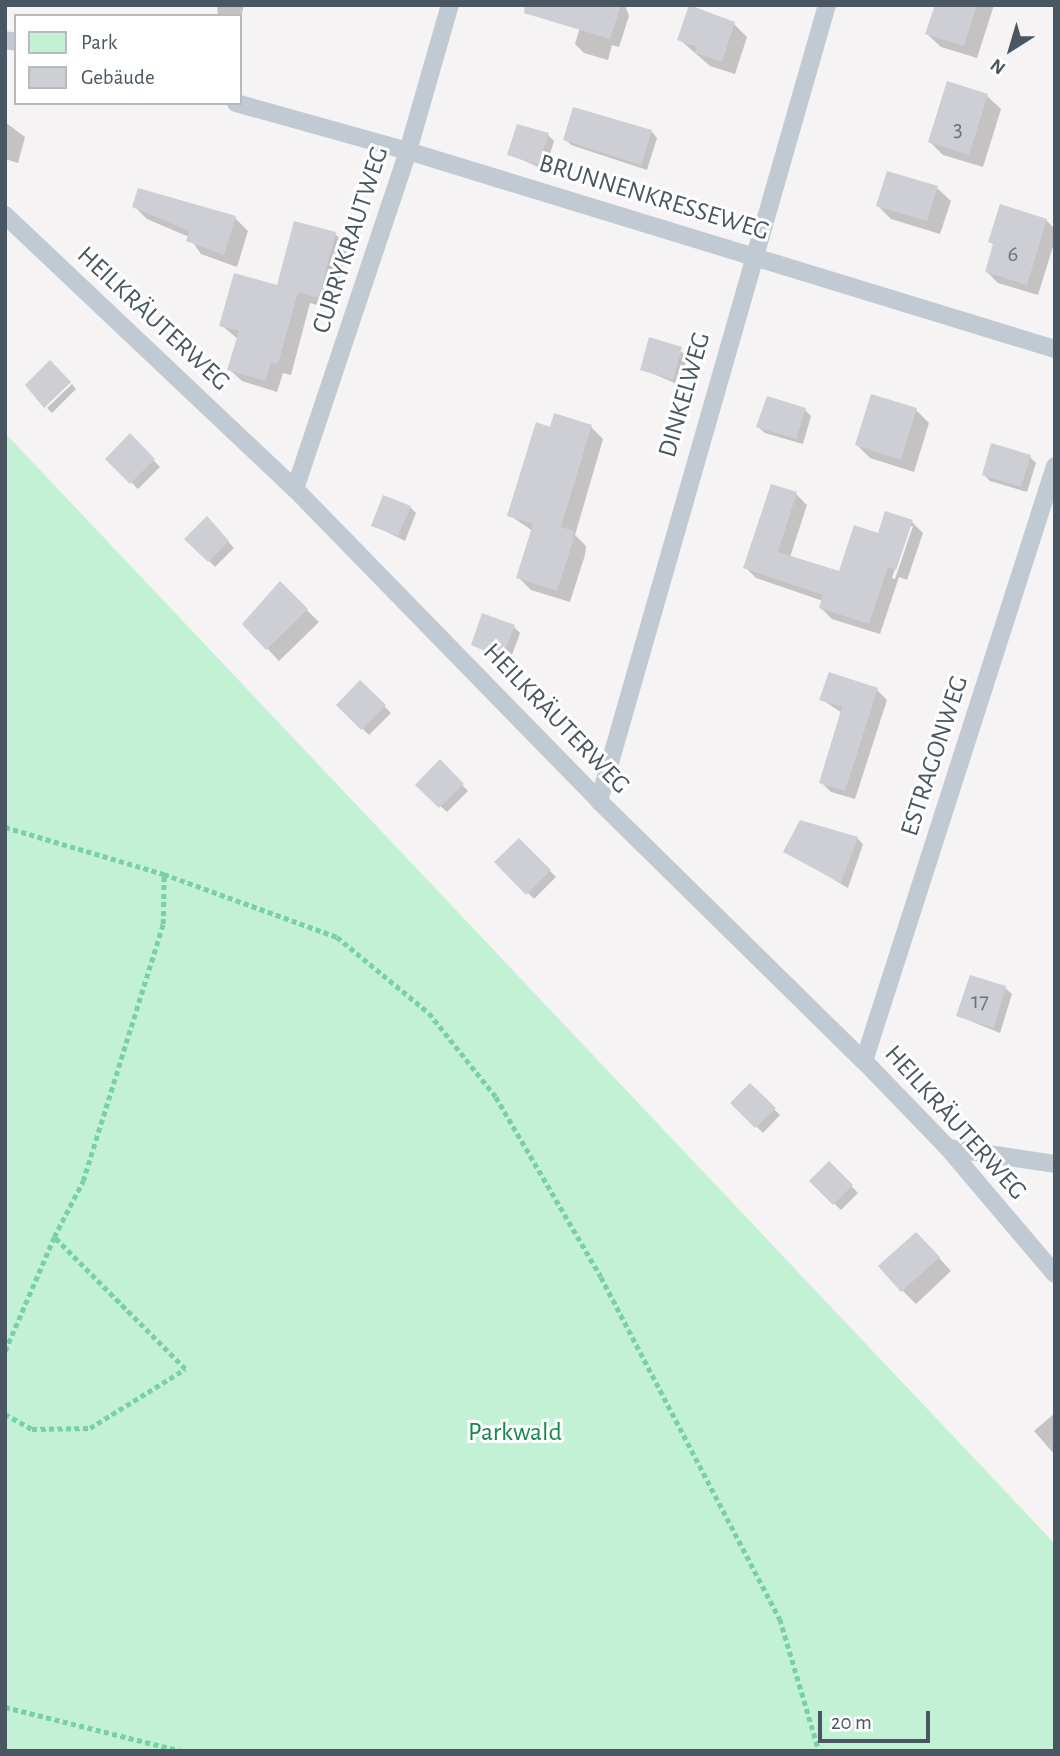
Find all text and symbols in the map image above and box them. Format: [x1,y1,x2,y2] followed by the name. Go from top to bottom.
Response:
[14,14,242,105] legend
[976,14,1046,84] north arrow
[81,32,117,53] text: Park
[987,55,1009,78] text: N
[81,67,155,88] text: Gebäude
[953,116,963,144] house number: 3
[306,143,396,337] street label: CURRYKRAUTWEG
[535,148,773,248] street label: BRUNNENKRESSEWEG
[70,240,236,398] street label: HEILKRÄUTERWEG
[1008,241,1018,269] house number: 6
[652,329,718,461] street label: DINKELWEG
[476,637,636,801] street label: HEILKRÄUTERWEG
[894,672,976,840] street label: ESTRAGONWEG
[971,988,989,1016] house number: 17
[877,1039,1033,1207] street label: HEILKRÄUTERWEG
[468,1417,562,1449] park label: Parkwald
[822,1696,934,1740] scale bar
[831,1712,872,1733] text: 20 m

